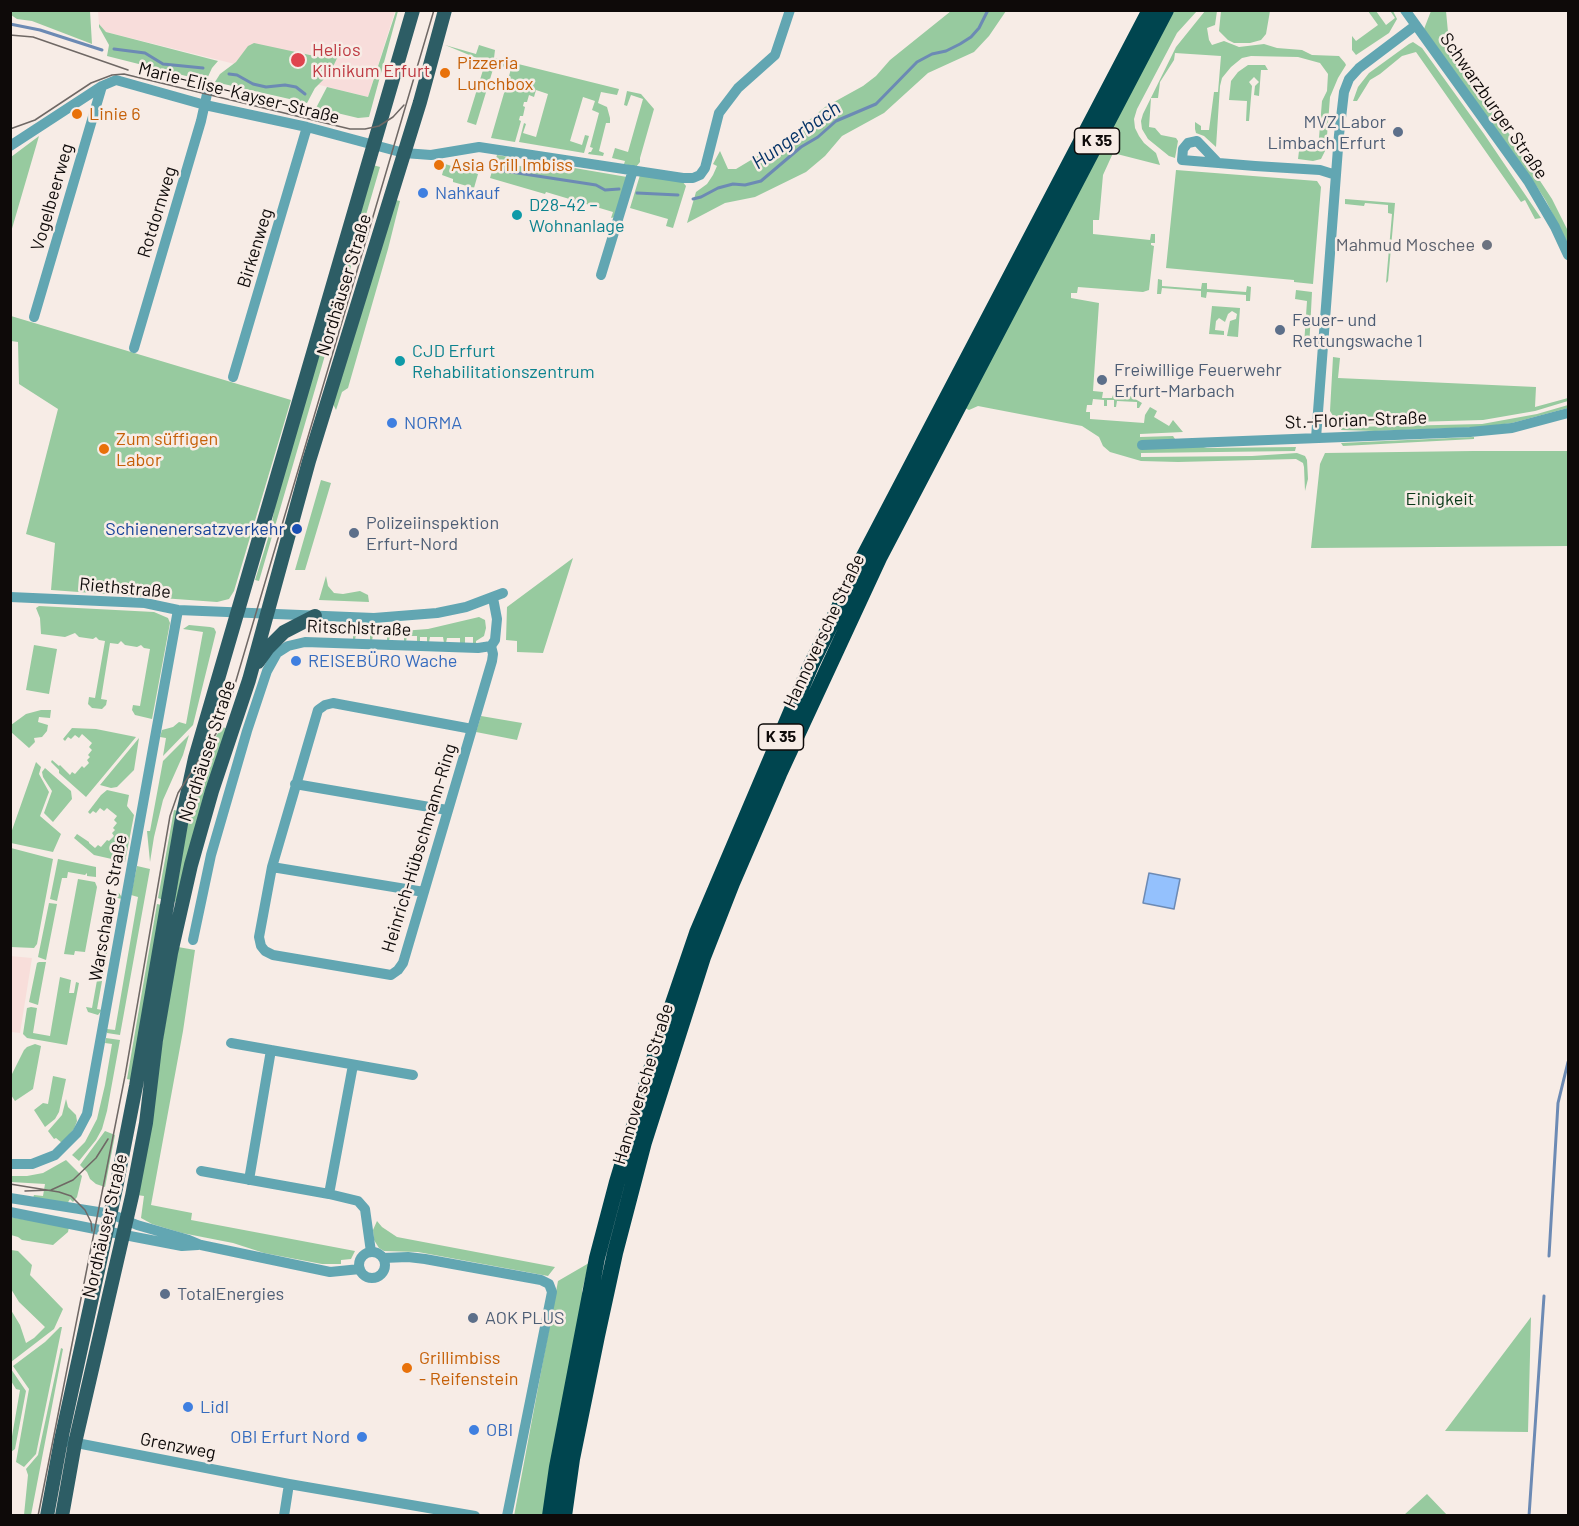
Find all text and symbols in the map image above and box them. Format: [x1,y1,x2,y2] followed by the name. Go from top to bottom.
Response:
[1435,29,1553,183] street label: Schwarzburger Straße
[312,39,430,82] place label: Helios Klinikum Erfurt
[289,51,307,69] marker: Helios Klinikum Erfurt
[457,52,533,94] place label: Pizzeria Lunchbox
[136,57,342,129] street label: Marie-Elise-Kayser-Straße
[438,66,452,80] marker: Pizzeria Lunchbox
[747,96,845,174] water label: Hungerbach
[89,103,141,125] place label: Linie 6
[70,107,84,121] marker: Linie 6
[1268,111,1386,154] place label: MVZ Labor Limbach Erfurt
[1391,125,1405,139] marker: MVZ Labor Limbach Erfurt
[1074,128,1120,154] road number: K 35
[26,141,78,253] street label: Vogelbeerweg
[451,154,573,176] place label: Asia Grill Imbiss
[432,158,446,172] marker: Asia Grill Imbiss
[133,164,181,260] street label: Rotdornweg
[435,182,500,204] place label: Nahkauf
[416,186,430,200] marker: Nahkauf
[529,194,625,236] place label: D28-42 – Wohnanlage
[233,206,277,290] street label: Birkenweg
[510,208,524,222] marker: D28-42 – Wohnanlage
[312,211,376,359] street label: Nordhäuser Straße
[1336,234,1475,256] place label: Mahmud Moschee
[1480,238,1494,252] marker: Mahmud Moschee
[1292,309,1423,352] place label: Feuer- und Rettungswache 1
[1273,323,1287,337] marker: Feuer- und Rettungswache 1
[412,340,595,382] place label: CJD Erfurt Rehabilitationszentrum
[393,354,407,368] marker: CJD Erfurt Rehabilitationszentrum
[1114,359,1282,401] place label: Freiwillige Feuerwehr Erfurt-Marbach
[1095,373,1109,387] marker: Freiwillige Feuerwehr Erfurt-Marbach
[1284,407,1428,433] street label: St.-Florian-Straße
[404,412,462,434] place label: NORMA
[385,416,399,430] marker: NORMA
[116,428,218,470] place label: Zum süffigen Labor
[97,442,111,456] marker: Zum süffigen Labor
[1406,488,1474,510] park label: Einigkeit
[366,512,499,554] place label: Polizeiinspektion Erfurt-Nord
[105,518,285,540] place label: Schienenersatzverkehr
[290,522,304,536] marker: Schienenersatzverkehr
[347,526,361,540] marker: Polizeiinspektion Erfurt-Nord
[779,551,869,711] street label: Hannoversche Straße
[78,573,172,603] street label: Riethstraße
[306,615,412,641] street label: Ritschlstraße
[308,650,457,672] place label: REISEBÜRO Wache
[289,654,303,668] marker: REISEBÜRO Wache
[174,677,240,825] street label: Nordhäuser Straße
[758,724,804,750] road number: K 35
[377,741,461,955] street label: Heinrich-Hübschmann-Ring
[84,833,132,983] street label: Warschauer Straße
[608,1001,678,1167] street label: Hannoversche Straße
[78,1152,132,1300] street label: Nordhäuser Straße
[177,1283,284,1305] place label: TotalEnergies
[158,1287,172,1301] marker: TotalEnergies
[485,1307,565,1329] place label: AOK PLUS
[466,1311,480,1325] marker: AOK PLUS
[419,1347,519,1390] place label: Grillimbiss - Reifenstein
[400,1361,414,1375] marker: Grillimbiss - Reifenstein
[200,1396,229,1418] place label: Lidl
[181,1400,195,1414] marker: Lidl
[486,1419,513,1441] place label: OBI
[467,1423,481,1437] marker: OBI
[230,1426,350,1448] place label: OBI Erfurt Nord
[138,1428,218,1464] street label: Grenzweg
[355,1430,369,1444] marker: OBI Erfurt Nord

